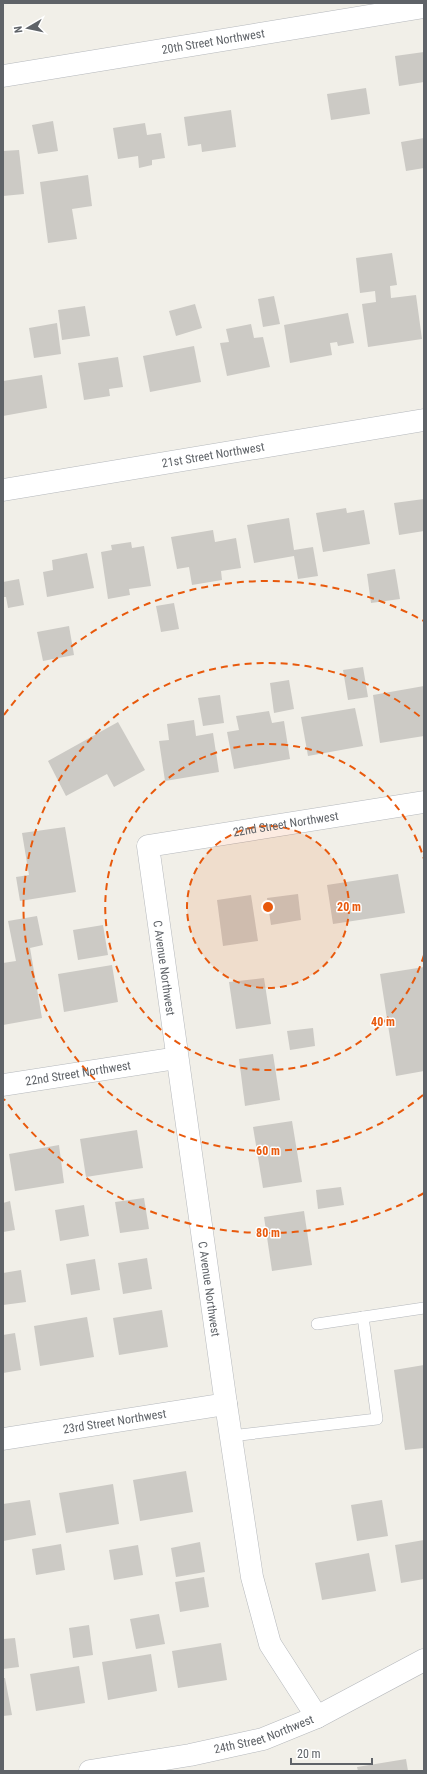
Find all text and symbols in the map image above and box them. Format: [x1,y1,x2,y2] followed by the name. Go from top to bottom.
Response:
[8,8,48,48] north arrow
[12,25,26,34] text: N
[161,26,266,57] street label: 20th Street Northwest
[161,440,266,470] street label: 21st Street Northwest
[232,809,340,839] street label: 22nd Street Northwest
[261,900,275,914] centre of rings
[337,900,361,914] text: 20 m
[150,919,178,1017] street label: C Avenue Northwest
[371,1015,395,1029] text: 40 m
[24,1058,132,1088] street label: 22nd Street Northwest
[256,1144,280,1158] text: 60 m
[256,1226,280,1240] text: 80 m
[195,1240,223,1338] street label: C Avenue Northwest
[62,1406,168,1436] street label: 23rd Street Northwest
[213,1712,316,1757] street label: 24th Street Northwest
[291,1740,372,1766] scale bar
[297,1747,321,1761] text: 20 m

